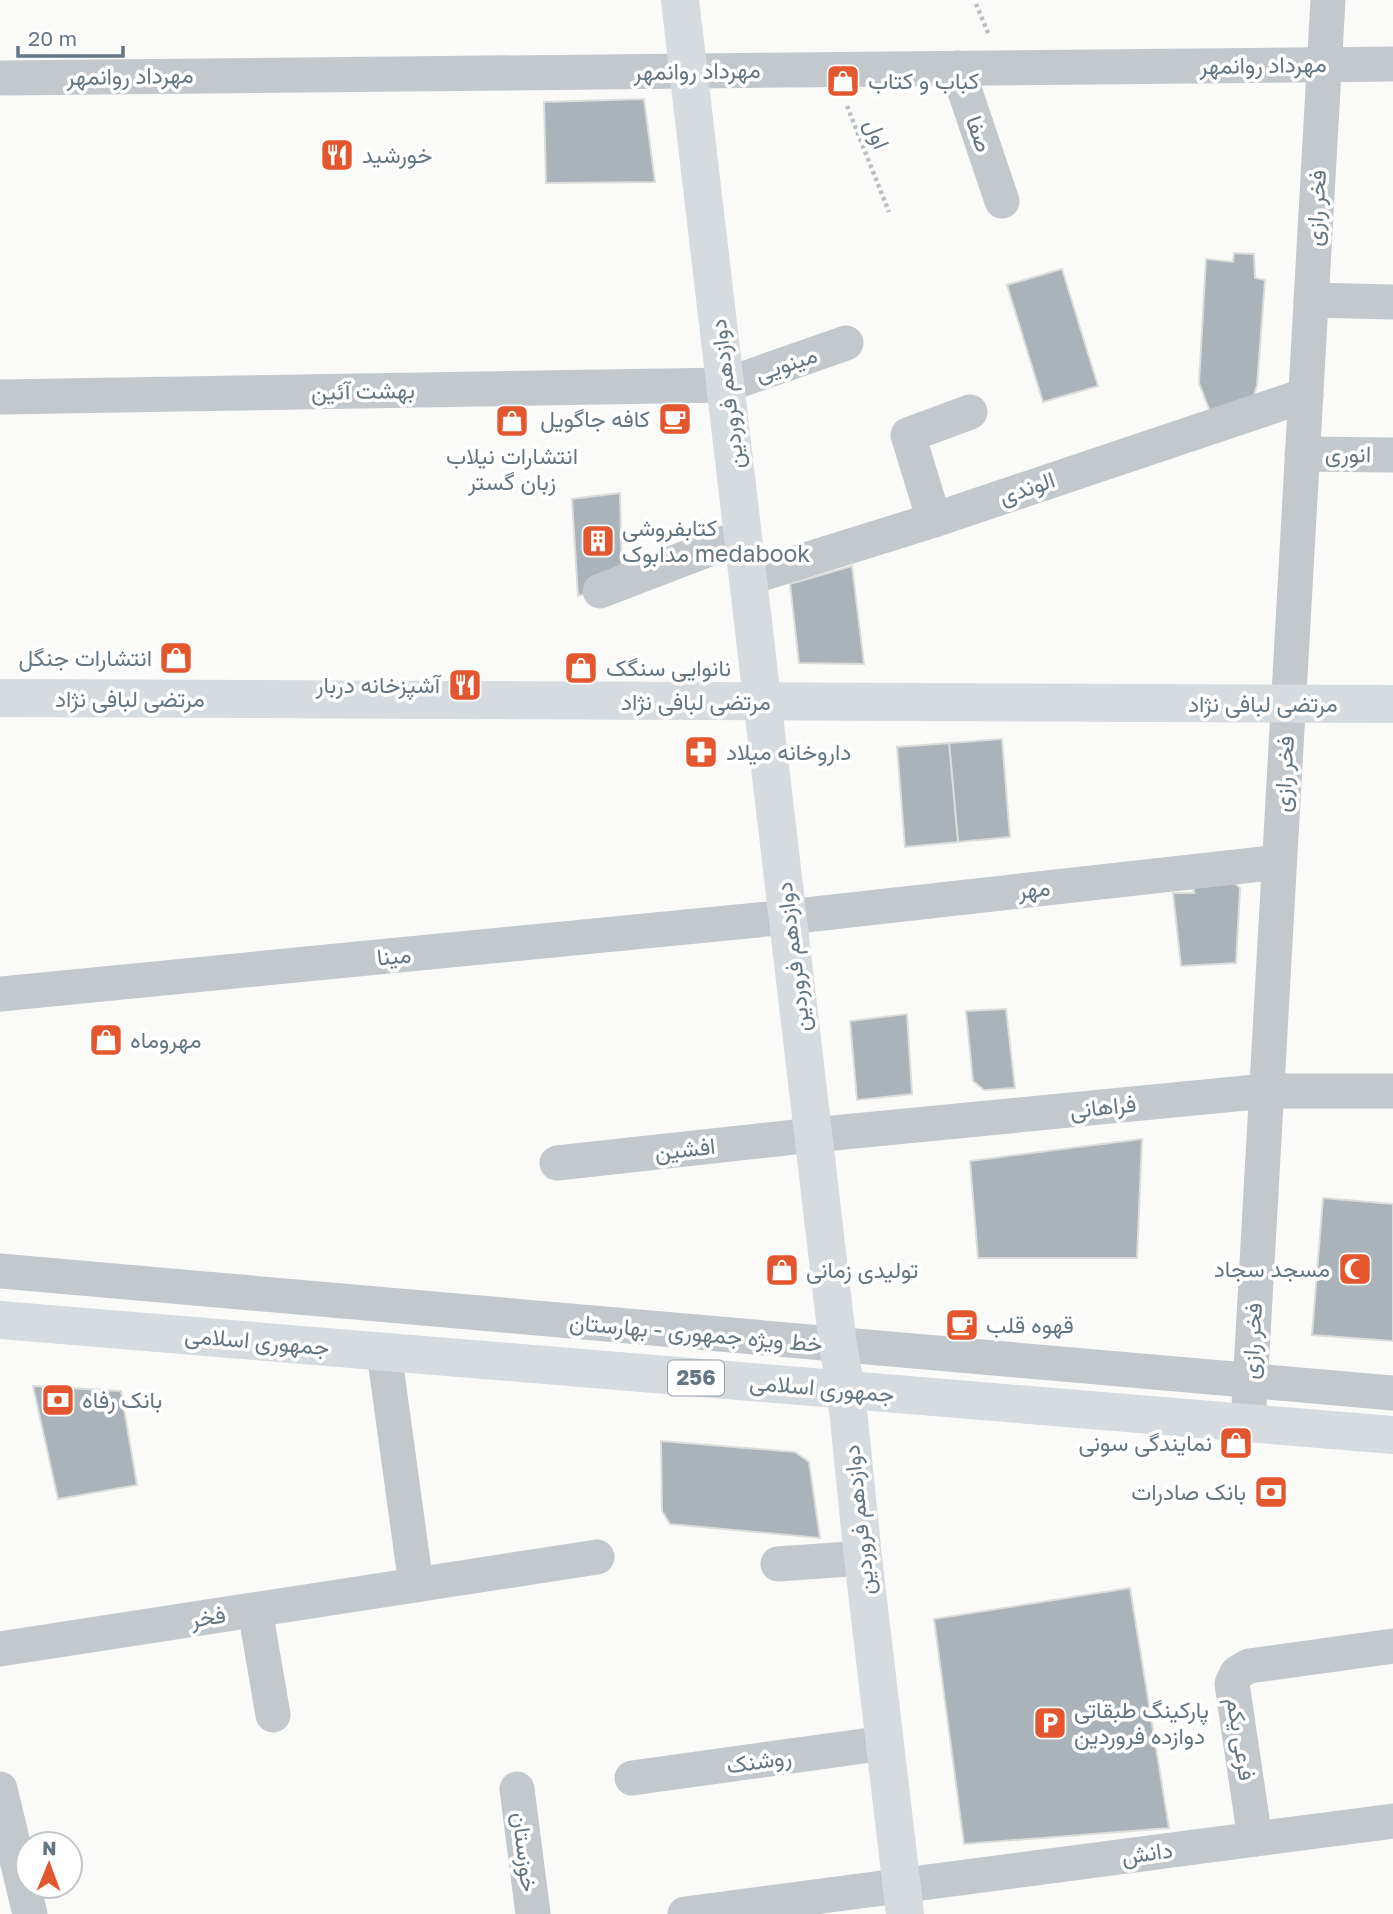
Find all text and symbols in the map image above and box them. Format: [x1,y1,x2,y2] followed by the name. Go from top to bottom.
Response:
[18,14,122,58] scale bar
[28,25,77,51] text: 20 m
[1198,49,1327,81] street label: مهرداد روانمهر
[632,55,761,87] street label: مهرداد روانمهر
[65,60,194,92] street label: مهرداد روانمهر
[824,62,862,100] shop icon: کباب و کتاب
[868,66,979,95] place label: کباب و کتاب
[961,112,999,156] street label: صفا
[857,114,897,154] street label: اول
[318,136,356,174] restaurant icon: خورشید
[362,140,432,170] place label: خورشید
[1299,169,1333,247] street label: فخر رازی
[703,317,751,471] street label: دوازدهم فروردین
[751,339,821,389] street label: مینویی
[311,375,415,407] street label: بهشت آئین
[656,400,694,438] cafe icon: کافه جاگویل
[493,402,531,440] shop icon: انتشارات نیلاب زبان گستر
[540,404,650,434] place label: کافه جاگویل
[1325,439,1371,469] street label: انوری
[446,441,578,497] place label: انتشارات نیلاب زبان گستر
[995,465,1059,511] street label: الوندی
[622,513,810,569] place label: کتابفروشی مدابوک medabook
[579,522,617,560] building icon: کتابفروشی مدابوک medabook
[157,639,195,677] shop icon: انتشارات جنگل
[19,643,152,673] place label: انتشارات جنگل
[562,649,600,687] shop icon: نانوایی سنگک
[606,653,731,683] place label: نانوایی سنگک
[446,666,484,704] restaurant icon: آشپزخانه دربار
[315,670,442,701] place label: آشپزخانه دربار
[55,684,205,714] street label: مرتضی لبافی نژاد
[621,687,771,717] street label: مرتضی لبافی نژاد
[1188,689,1338,719] street label: مرتضی لبافی نژاد
[682,733,720,771] pharmacy icon: داروخانه میلاد
[1267,735,1301,813] street label: فخر رازی
[726,737,851,767] place label: داروخانه میلاد
[1015,872,1052,906] street label: مهر
[769,880,817,1034] street label: دوازدهم فروردین
[375,939,412,971] street label: مینا
[87,1021,125,1059] shop icon: مهروماه
[130,1025,201,1055] place label: مهروماه
[1068,1089,1138,1125] street label: فراهانی
[653,1131,717,1166] street label: افشین
[1336,1250,1374,1288] mosque icon: مسجد سجاد
[763,1251,801,1289] shop icon: تولیدی زمانی
[1214,1254,1330,1282] place label: مسجد سجاد
[806,1255,918,1285] place label: تولیدی زمانی
[1235,1302,1269,1380] street label: فخر رازی
[943,1306,981,1344] cafe icon: قهوه قلب
[568,1307,824,1359] street label: خط ویژه جمهوری - بهارستان
[986,1310,1074,1340] place label: قهوه قلب
[183,1320,331,1362] street label: جمهوری اسلامی
[668,1360,724,1396] road number: 256
[748,1367,896,1409] street label: جمهوری اسلامی
[39,1381,77,1419] bank icon: بانک رفاه
[82,1385,162,1415] place label: بانک رفاه
[1217,1424,1255,1462] shop icon: نمایندگی سونی
[1079,1428,1212,1458] place label: نمایندگی سونی
[836,1443,882,1597] street label: دوازدهم فروردین
[1252,1473,1290,1511] bank icon: بانک صادرات
[1131,1477,1246,1507] place label: بانک صادرات
[187,1599,228,1635] street label: فخر
[1074,1695,1209,1751] place label: پارکینگ طبقاتی دوازده فروردین
[1220,1695,1262,1783] street label: فرعی یکم
[1031,1704,1069,1742] parking icon: پارکینگ طبقاتی دوازده فروردین
[725,1742,793,1780] street label: روشنک
[505,1810,545,1894] street label: خوزستان
[14,1830,84,1900] north arrow
[1119,1835,1174,1870] street label: دانش
[42,1836,57,1859] text: N

